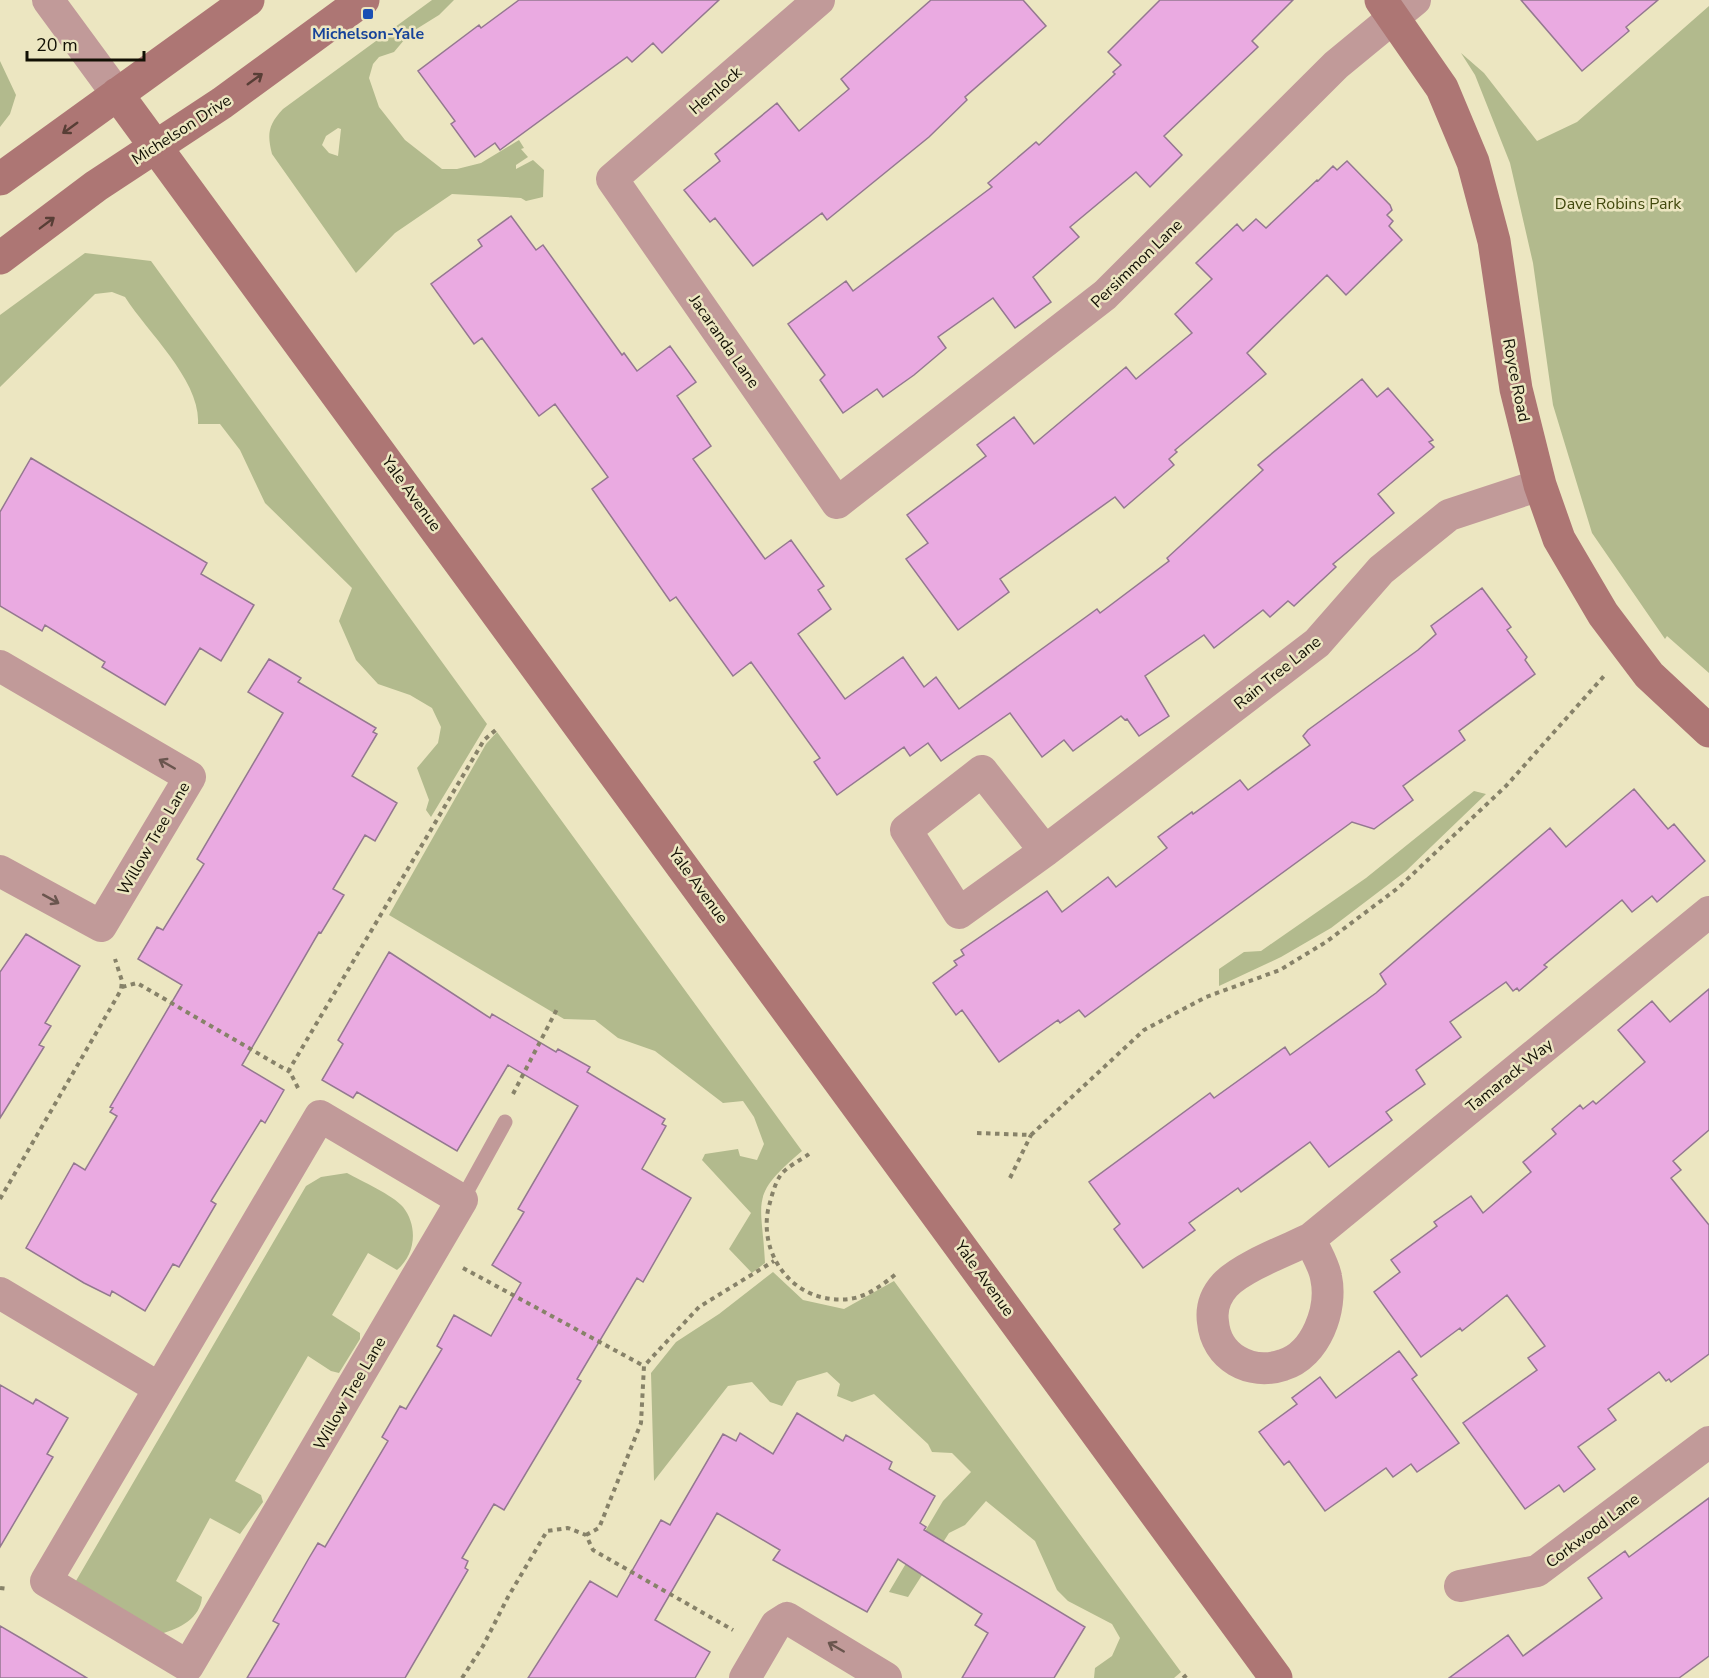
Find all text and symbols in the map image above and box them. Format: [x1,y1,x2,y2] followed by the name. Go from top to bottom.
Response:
[361,7,375,21] marker: Michelson-Yale
[312,23,424,45] place label: Michelson-Yale
[27,24,144,62] scale bar
[36,33,78,57] text: 20 m
[685,61,748,120] street label: Hemlock
[247,72,263,85] one-way arrow
[127,89,236,170] street label: Michelson Drive
[62,122,79,134] one-way arrow
[1555,193,1682,215] park label: Dave Robins Park
[1086,214,1187,313] street label: Persimmon Lane
[38,217,54,229] one-way arrow
[683,290,765,393] street label: Jacaranda Lane
[1497,337,1535,424] street label: Royce Road
[376,451,446,536] street label: Yale Avenue
[1230,631,1326,715] street label: Rain Tree Lane
[159,757,176,769] one-way arrow
[113,778,195,899] street label: Willow Tree Lane
[663,843,733,928] street label: Yale Avenue
[42,894,60,905] one-way arrow
[1461,1033,1558,1118] street label: Tamarack Way
[949,1236,1019,1321] street label: Yale Avenue
[309,1333,391,1454] street label: Willow Tree Lane
[1541,1488,1644,1573] street label: Corkwood Lane
[828,1641,845,1653] one-way arrow

